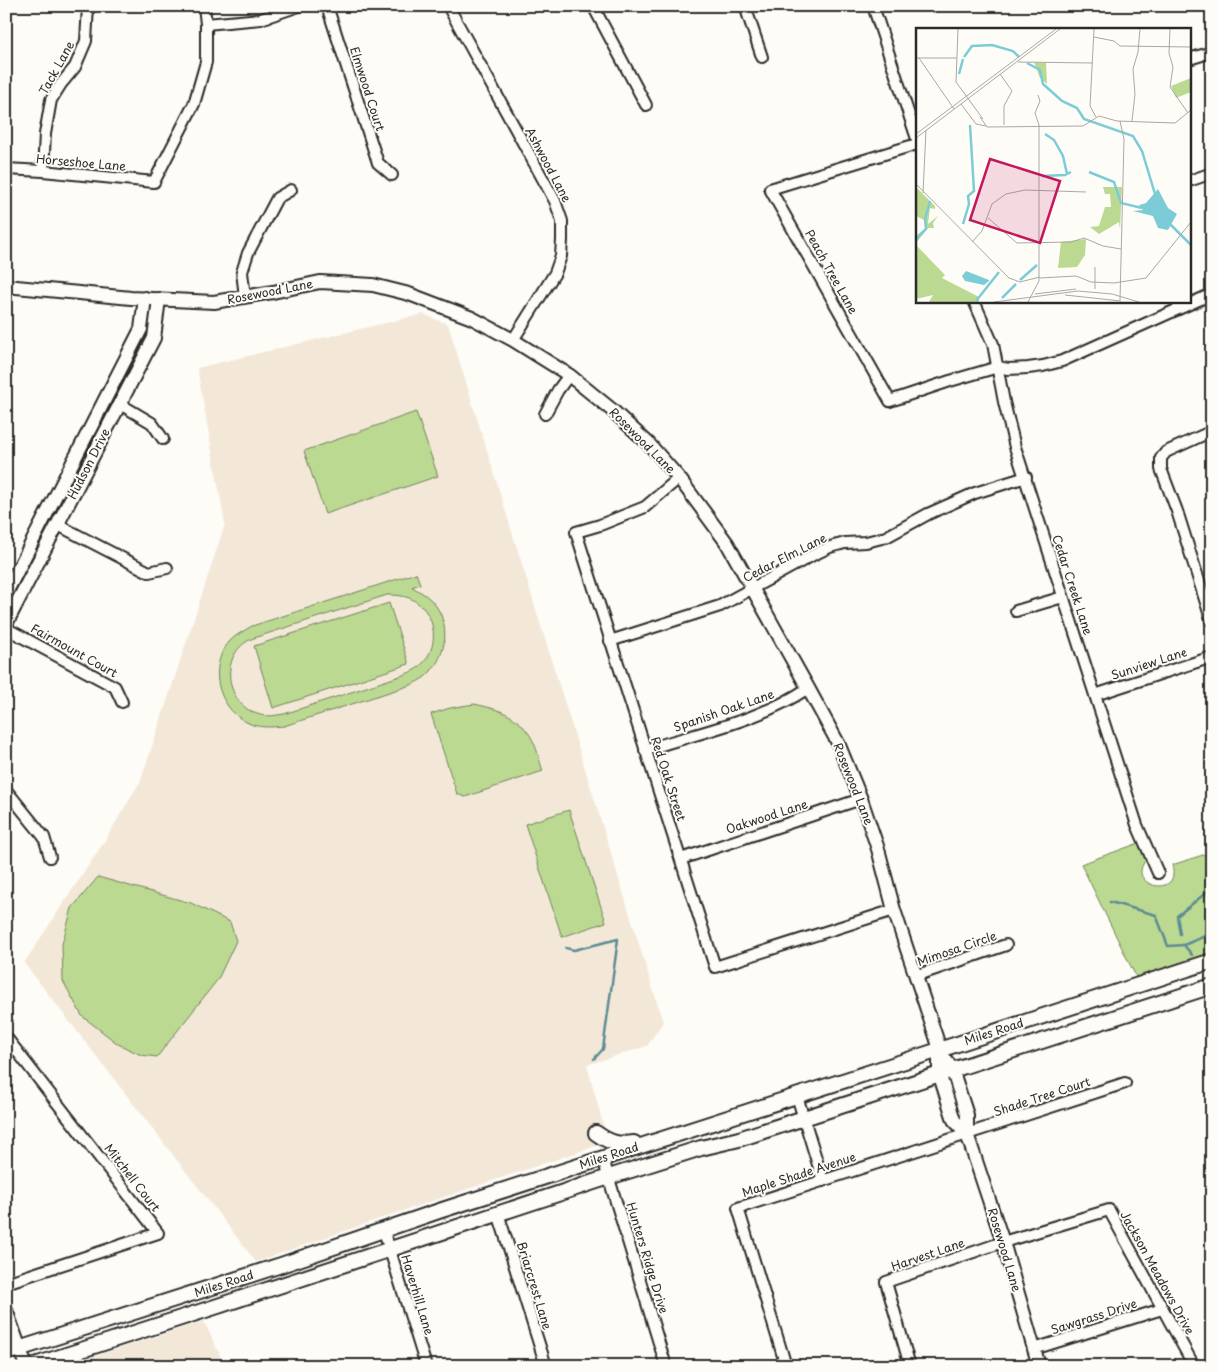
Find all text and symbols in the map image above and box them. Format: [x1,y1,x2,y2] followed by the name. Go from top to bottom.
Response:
[916,28,1190,302] inset map
[34,37,78,98] street label: Tack Lane
[346,44,390,133] street label: Elmwood Court
[522,124,576,205] street label: Ashwood Lane
[35,149,127,175] street label: Horseshoe Lane
[801,226,863,317] street label: Peach Tree Lane
[225,274,315,308] street label: Rosewood Lane
[606,403,680,478] street label: Rosewood Lane
[63,425,114,502] street label: Hudson Drive
[739,528,830,586] street label: Cedar Elm Lane
[1048,532,1098,637] street label: Cedar Creek Lane
[28,619,121,681] street label: Fairmount Court
[1109,642,1189,684] street label: Sunview Lane
[671,684,777,736] street label: Spanish Oak Lane
[647,734,691,823] street label: Red Oak Street
[829,740,879,828] street label: Rosewood Lane
[723,794,810,838] street label: Oakwood Lane
[914,926,999,970] street label: Mimosa Circle
[962,1013,1026,1049] street label: Miles Road
[991,1072,1093,1120] street label: Shade Tree Court
[577,1137,641,1173] street label: Miles Road
[100,1140,165,1215] street label: Mitchell Court
[739,1147,858,1201] street label: Maple Shade Avenue
[622,1200,673,1316] street label: Hunters Ridge Drive
[984,1205,1026,1294] street label: Rosewood Lane
[1116,1208,1199,1337] street label: Jackson Meadows Drive
[888,1233,967,1275] street label: Harvest Lane
[513,1239,557,1332] street label: Briarcrest Lane
[397,1252,439,1337] street label: Haverhill Lane
[192,1265,256,1301] street label: Miles Road
[1048,1294,1139,1338] street label: Sawgrass Drive

